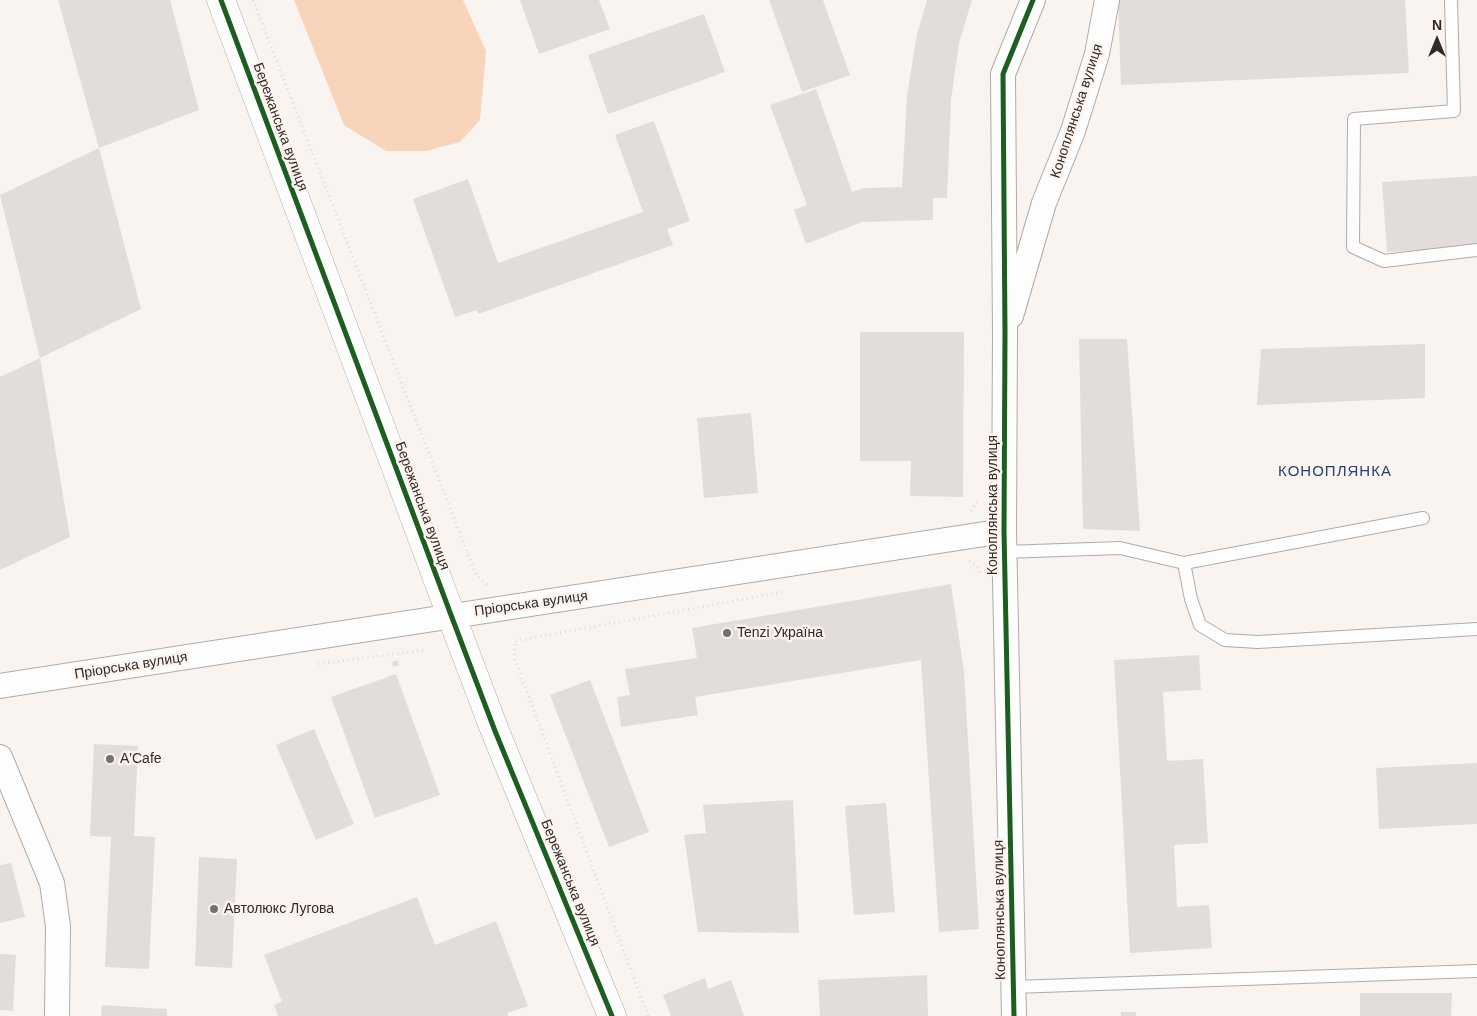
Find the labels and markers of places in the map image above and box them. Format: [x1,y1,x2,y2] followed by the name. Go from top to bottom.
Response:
[737,625,823,641] place label: Tenzi Україна
[721,627,733,639] marker: Tenzi Україна
[120,751,162,767] place label: A'Cafe
[104,753,116,765] marker: A'Cafe
[224,901,334,917] place label: Автолюкс Лугова
[208,903,220,915] marker: Автолюкс Лугова

